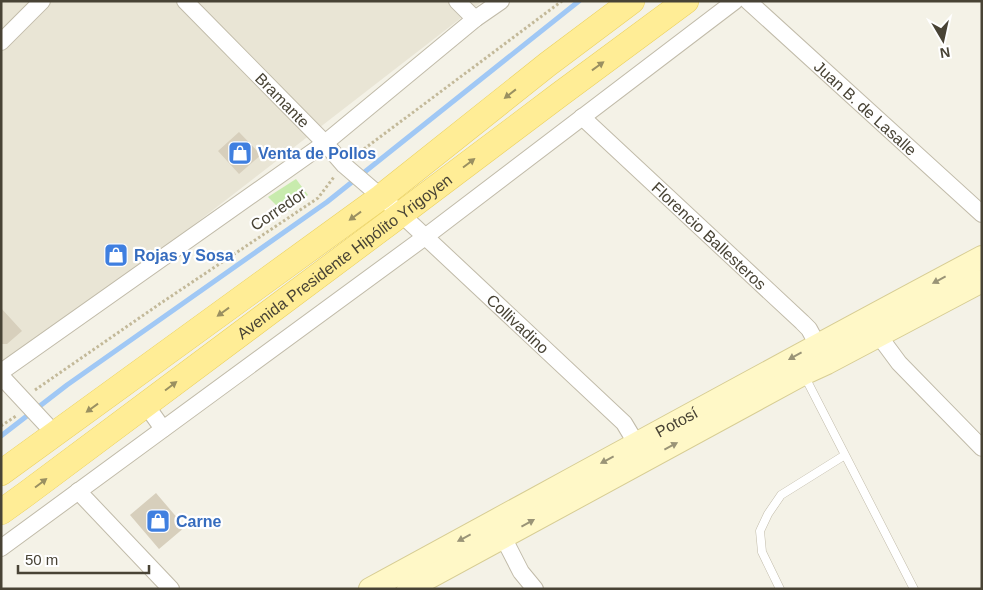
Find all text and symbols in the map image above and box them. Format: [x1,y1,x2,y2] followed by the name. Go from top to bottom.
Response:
[918,15,968,65] north arrow
[939,44,951,62] text: N
[811,58,920,159] street label: Juan B. de Lasalle
[591,61,605,71] one-way arrow
[252,70,313,131] street label: Bramante
[504,89,517,100] one-way arrow
[227,140,253,166] shop icon: Venta de Pollos
[258,145,376,162] place label: Venta de Pollos
[462,158,476,168] one-way arrow
[234,171,455,342] street label: Avenida Presidente Hipólito Yrigoyen
[648,179,769,293] street label: Florencio Ballesteros
[247,184,310,234] street label: Corredor
[348,211,362,221] one-way arrow
[103,242,129,268] shop icon: Rojas y Sosa
[134,247,234,264] place label: Rojas y Sosa
[931,276,946,284] one-way arrow
[483,291,552,357] street label: Collivadino
[216,307,230,317] one-way arrow
[789,352,802,361] one-way arrow
[164,381,178,391] one-way arrow
[86,402,99,413] one-way arrow
[653,404,701,441] street label: Potosí
[664,441,677,450] one-way arrow
[601,456,614,465] one-way arrow
[34,478,48,488] one-way arrow
[145,508,171,534] shop icon: Carne
[176,513,221,530] place label: Carne
[521,519,535,527] one-way arrow
[457,534,472,542] one-way arrow
[18,542,149,574] scale bar
[25,551,58,568] text: 50 m

